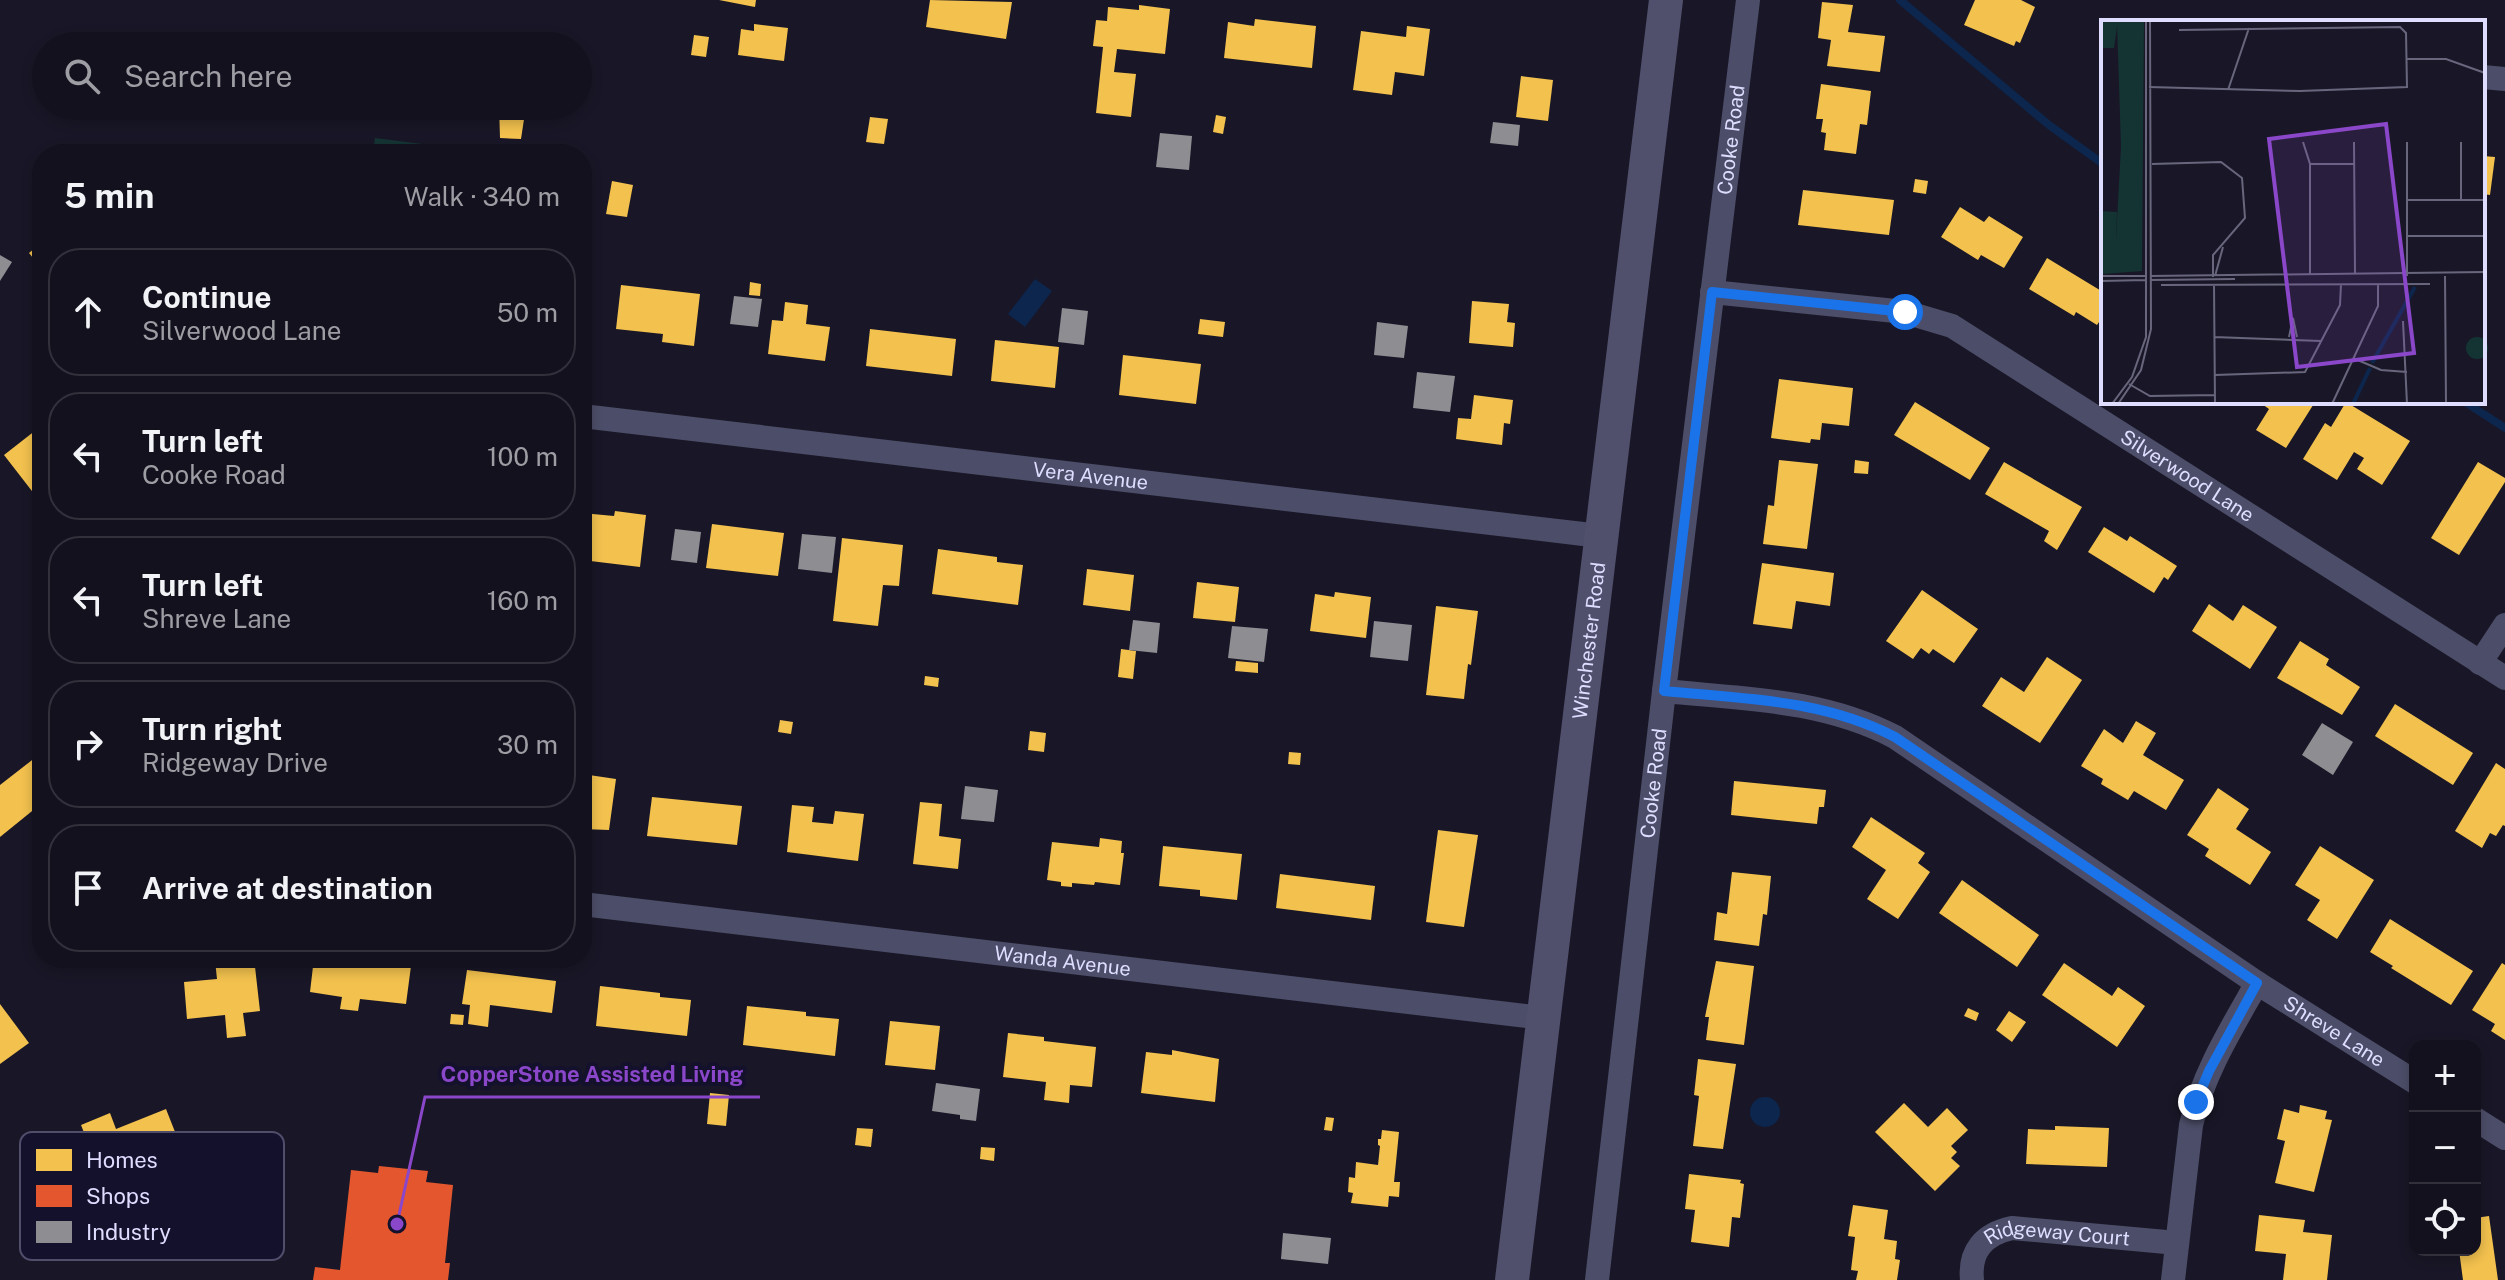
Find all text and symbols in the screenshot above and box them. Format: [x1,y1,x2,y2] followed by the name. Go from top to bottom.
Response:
[2101,20,2485,404] inset map
[32,32,592,120] search box
[60,54,104,98] icon: search
[124,58,292,94] text: Search here
[1712,84,1750,196] street label: Cooke Road
[64,176,154,216] text: 5 min
[404,181,560,212] text: Walk · 340 m
[142,279,272,315] text: Continue
[66,290,110,334] icon: ahead
[1887,294,1923,330] route start
[497,297,558,328] text: 50 m
[142,315,341,346] text: Silverwood Lane
[142,423,263,459] text: Turn left
[2116,424,2259,527] street label: Silverwood Lane
[66,434,110,478] icon: left
[487,441,558,472] text: 100 m
[1031,457,1150,495] street label: Vera Avenue
[142,459,286,490] text: Cooke Road
[1568,561,1610,721] street label: Winchester Road
[142,567,263,603] text: Turn left
[66,578,110,622] icon: left
[487,585,558,616] text: 160 m
[142,603,291,634] text: Shreve Lane
[142,711,282,747] text: Turn right
[66,722,110,766] icon: right
[1635,727,1672,840] street label: Cooke Road
[497,729,558,760] text: 30 m
[142,747,328,778] text: Ridgeway Drive
[66,866,110,910] icon: arrive
[142,870,433,906] text: Arrive at destination
[993,941,1132,981] street label: Wanda Avenue
[2279,991,2389,1072] street label: Shreve Lane
[2409,1040,2481,1256] map controls
[2409,1040,2481,1112] button: +
[425,1051,760,1097] callout: CopperStone Assisted Living
[441,1061,744,1087] text: CopperStone Assisted Living
[2178,1084,2214,1120] route end
[2409,1112,2481,1184] button: −
[20,1132,284,1260] legend
[86,1147,158,1173] text: Homes
[86,1183,150,1209] text: Shops
[2409,1184,2481,1256] button: locate
[1979,1216,2131,1251] street label: Ridgeway Court
[86,1219,171,1245] text: Industry

